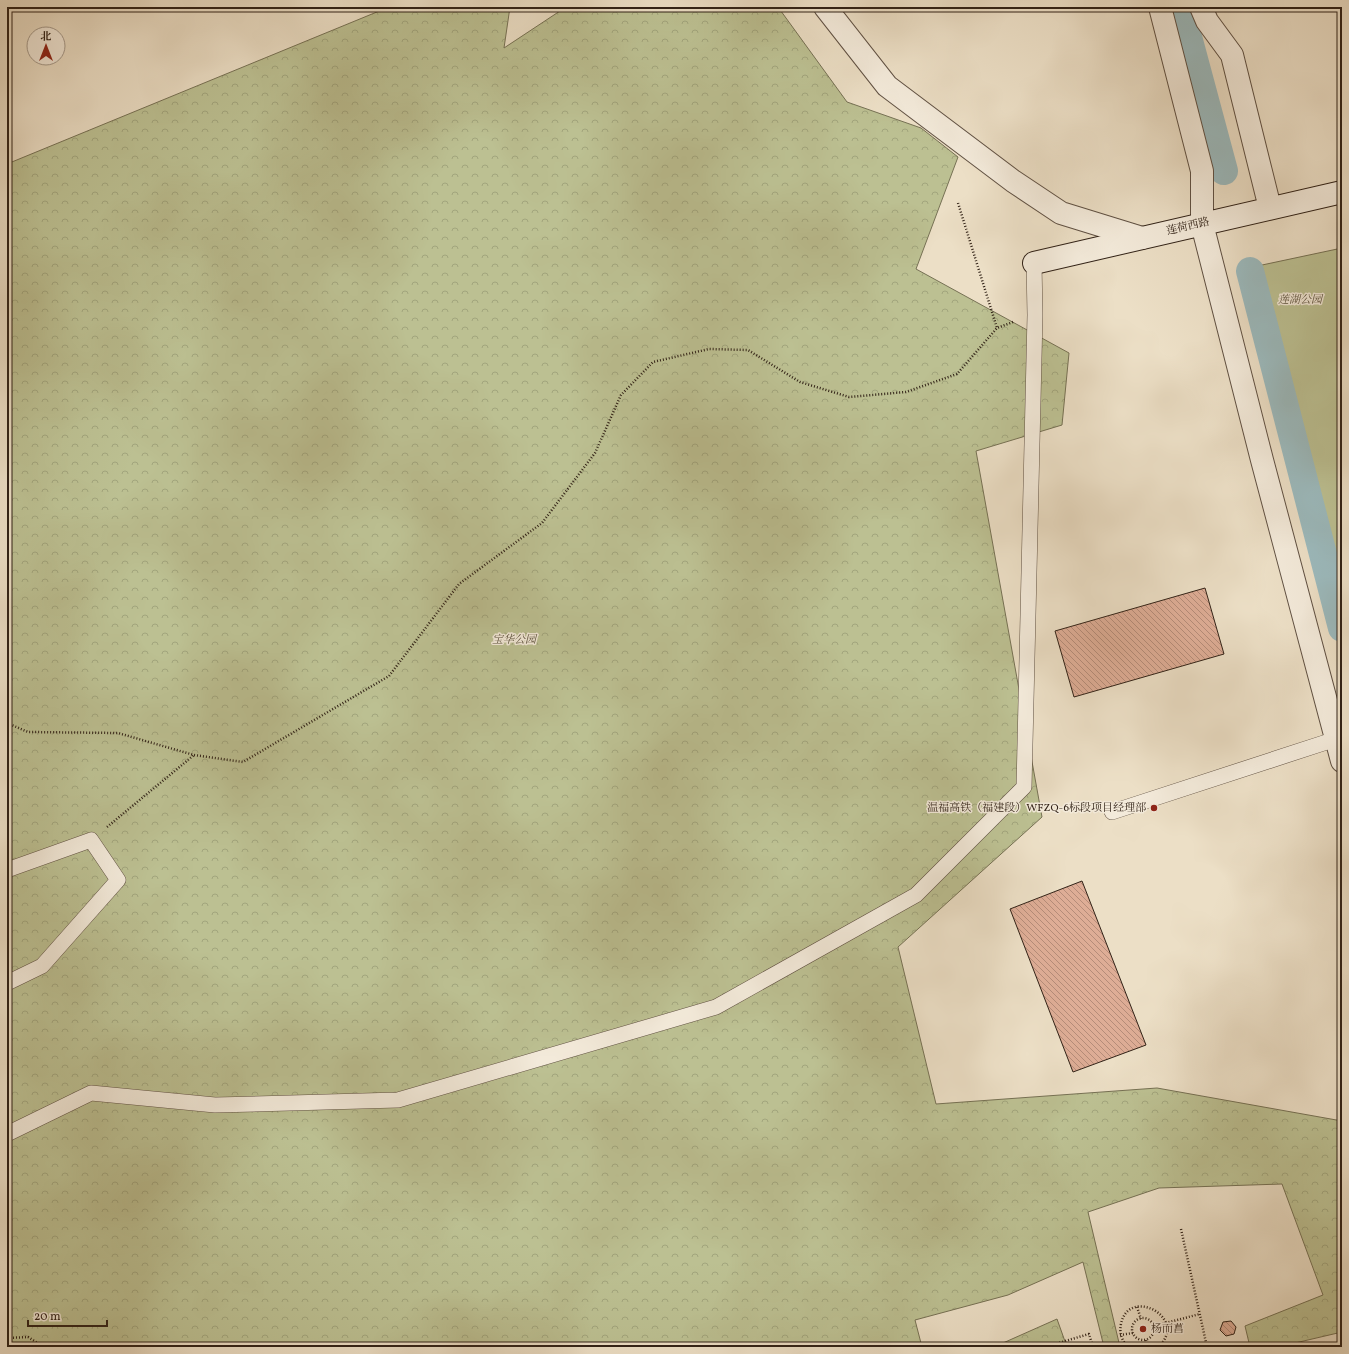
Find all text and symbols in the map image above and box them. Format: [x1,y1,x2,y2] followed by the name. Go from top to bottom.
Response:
[26,26,66,66] north arrow
[41,30,52,45] text: 北
[1165,215,1211,239] street label: 莲荷西路
[1278,293,1324,308] park label: 莲湖公园
[492,633,538,648] park label: 宝华公园
[927,801,1147,816] place label: 温福高铁（福建段）WFZQ-6标段项目经理部
[1149,803,1159,813] marker: 温福高铁（福建段）WFZQ-6标段项目经理部
[28,1302,107,1328] scale bar
[34,1309,61,1325] text: 20 m
[1151,1322,1184,1337] place label: 杨而菖
[1138,1324,1148,1334] marker: 杨而菖

